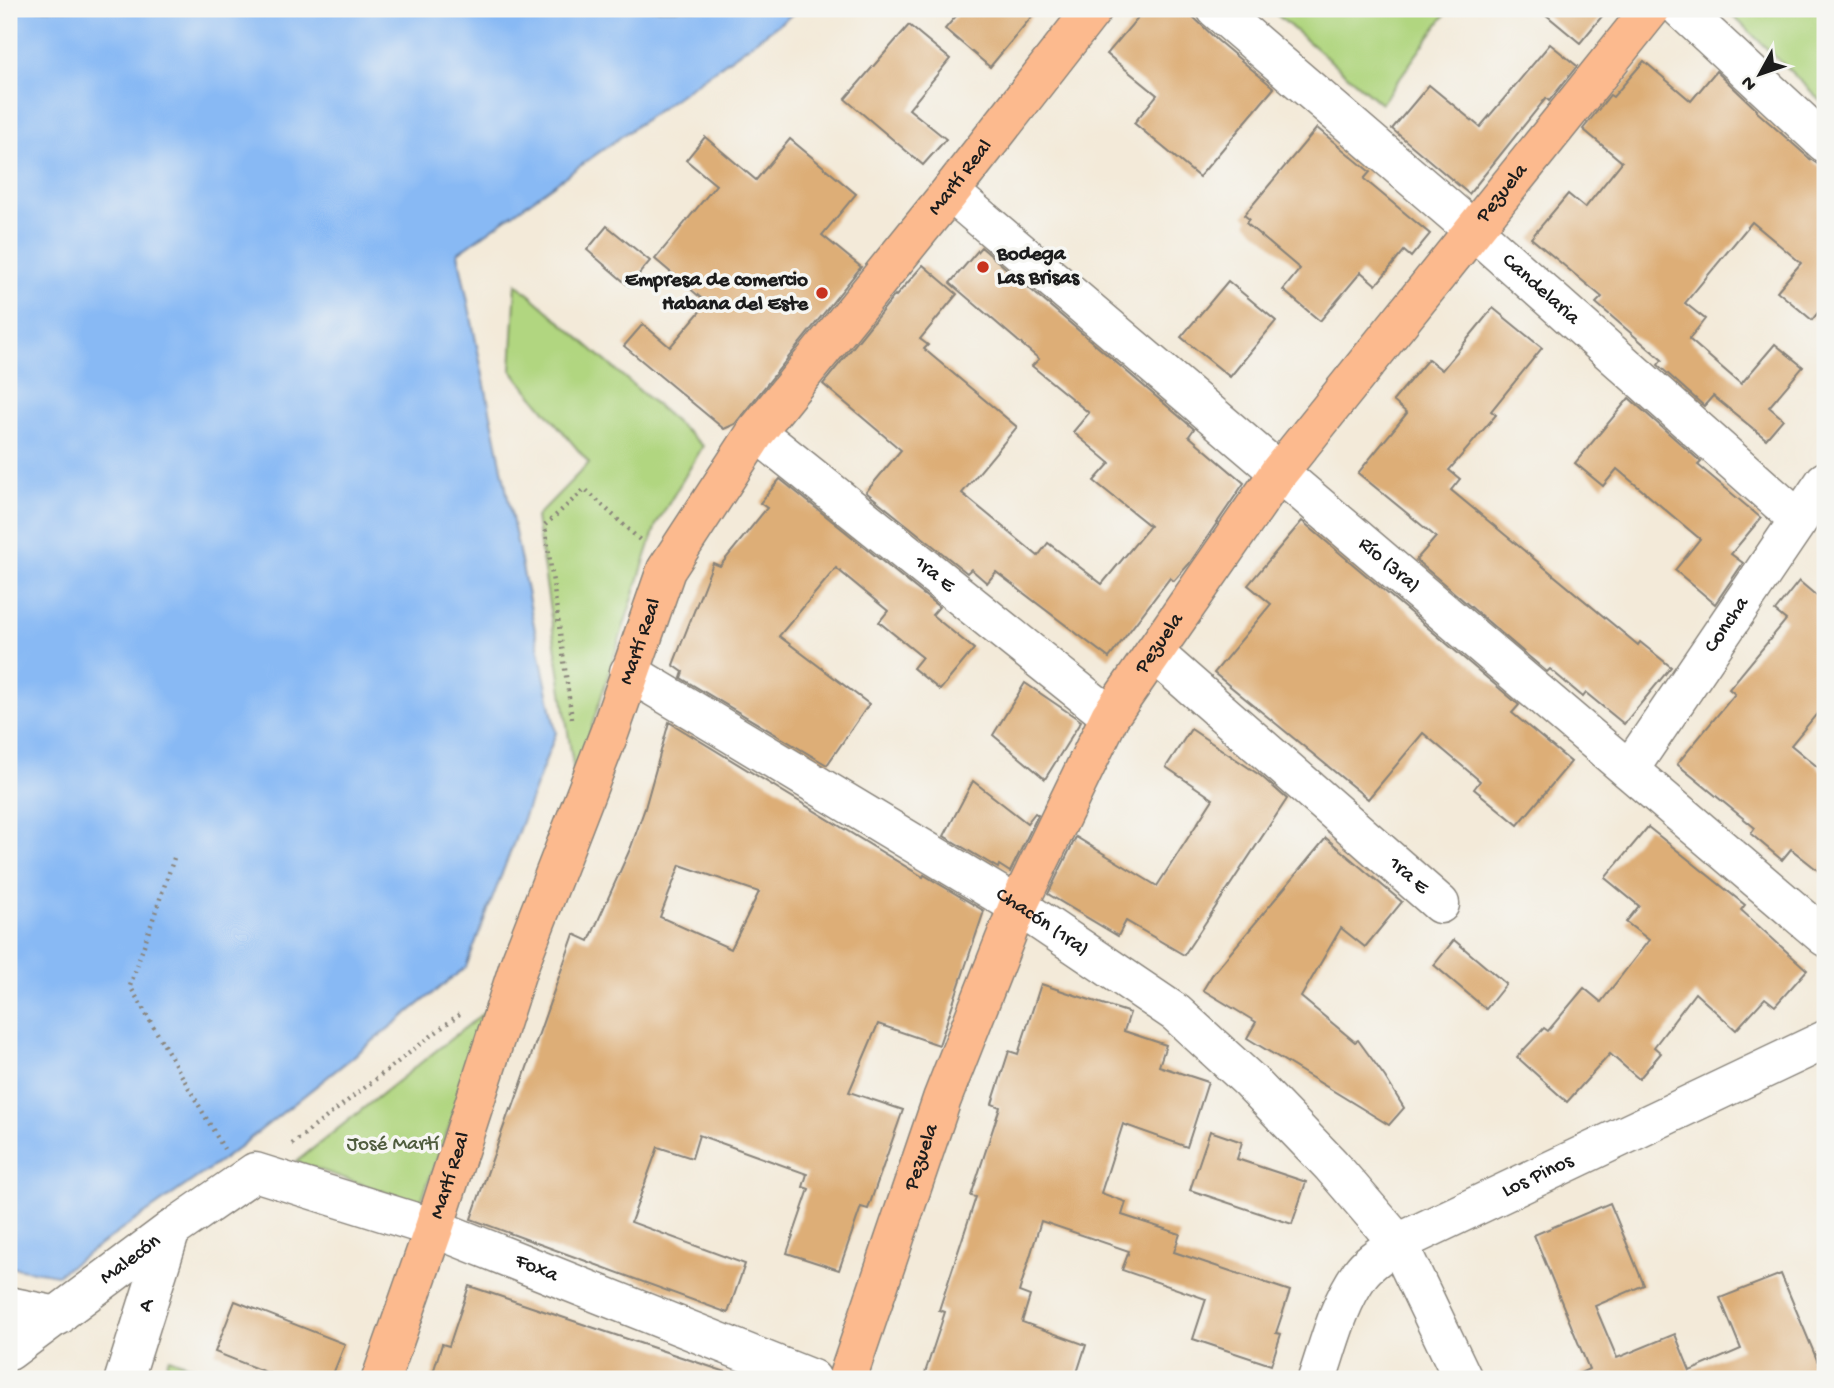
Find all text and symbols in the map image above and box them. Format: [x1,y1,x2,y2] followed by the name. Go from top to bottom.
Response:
[1726,38,1796,108] north arrow
[1737,71,1762,95] text: N
[923,135,998,221] street label: Martí Real
[1471,158,1535,229] street label: Pezuela
[996,243,1080,292] place label: Bodega Las Brisas
[1496,249,1586,332] street label: Candelaria
[975,259,991,275] marker: Bodega Las Brisas
[625,269,809,318] place label: Empresa de comercio Habana del Este
[814,285,830,301] marker: Empresa de comercio Habana del Este
[1353,532,1425,599] street label: Río (3ra)
[907,550,960,599] street label: 1ra E
[1699,591,1756,658] street label: Concha
[614,595,668,688] street label: Martí Real
[1130,607,1191,680] street label: Pezuela
[1382,851,1434,901] street label: 1ra E
[991,883,1093,963] street label: Chacón (1ra)
[899,1120,945,1195] street label: Pezuela
[425,1129,477,1222] street label: Martí Real
[347,1133,440,1158] park label: José Martí
[1498,1148,1579,1204] street label: Los Pinos
[95,1229,166,1291] street label: Malecón
[510,1249,563,1289] street label: Foxa
[133,1294,161,1315] street label: A

